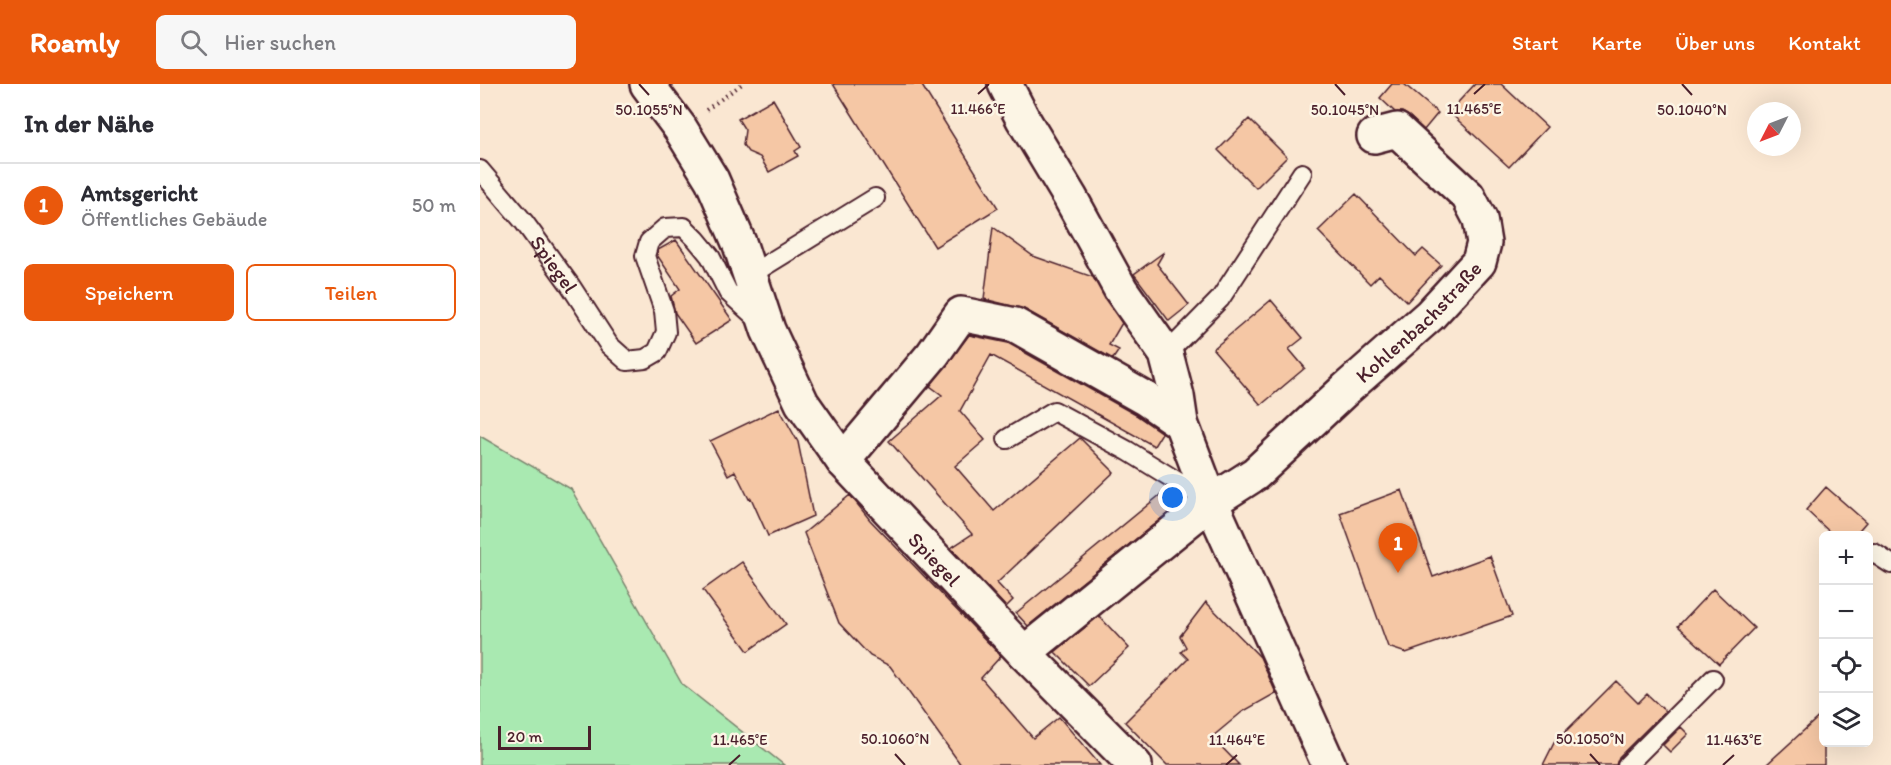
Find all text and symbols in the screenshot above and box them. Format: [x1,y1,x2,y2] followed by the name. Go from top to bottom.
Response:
[156,15,576,69] search box
[30,25,120,59] text: Roamly
[177,26,210,59] icon: search
[225,29,336,56] text: Hier suchen
[1512,30,1558,55] text: Start
[1591,30,1642,55] text: Karte
[1675,30,1755,55] text: Über uns
[1788,30,1861,55] text: Kontakt
[950,100,1006,118] text: 11.466°E
[1446,100,1502,118] text: 11.465°E
[615,101,683,119] text: 50.1055°N
[1311,101,1379,119] text: 50.1045°N
[1657,101,1727,119] text: 50.1040°N
[1747,102,1801,156] north arrow
[24,107,154,139] text: In der Nähe
[81,180,198,207] text: Amtsgericht
[39,193,48,217] text: 1
[412,193,456,217] text: 50 m
[81,207,267,231] text: Öffentliches Gebäude
[525,230,584,297] street label: Spiegel
[1350,255,1486,388] street label: Kohlenbachstraße
[24,264,234,321] button: Speichern
[246,264,456,321] button: Teilen
[1158,483,1187,512] your location
[1378,524,1418,573] pin: 1
[904,526,966,591] street label: Spiegel
[1819,531,1873,747] map controls
[1819,531,1873,585] button: +
[1819,585,1873,639] button: −
[1819,639,1873,693] button: locate
[1819,693,1873,747] button: layers
[498,723,591,750] scale bar
[507,727,542,746] text: 20 m
[861,730,929,748] text: 50.1060°N
[1556,730,1624,748] text: 50.1050°N
[712,731,768,749] text: 11.465°E
[1209,731,1265,749] text: 11.464°E
[1706,731,1762,749] text: 11.463°E

